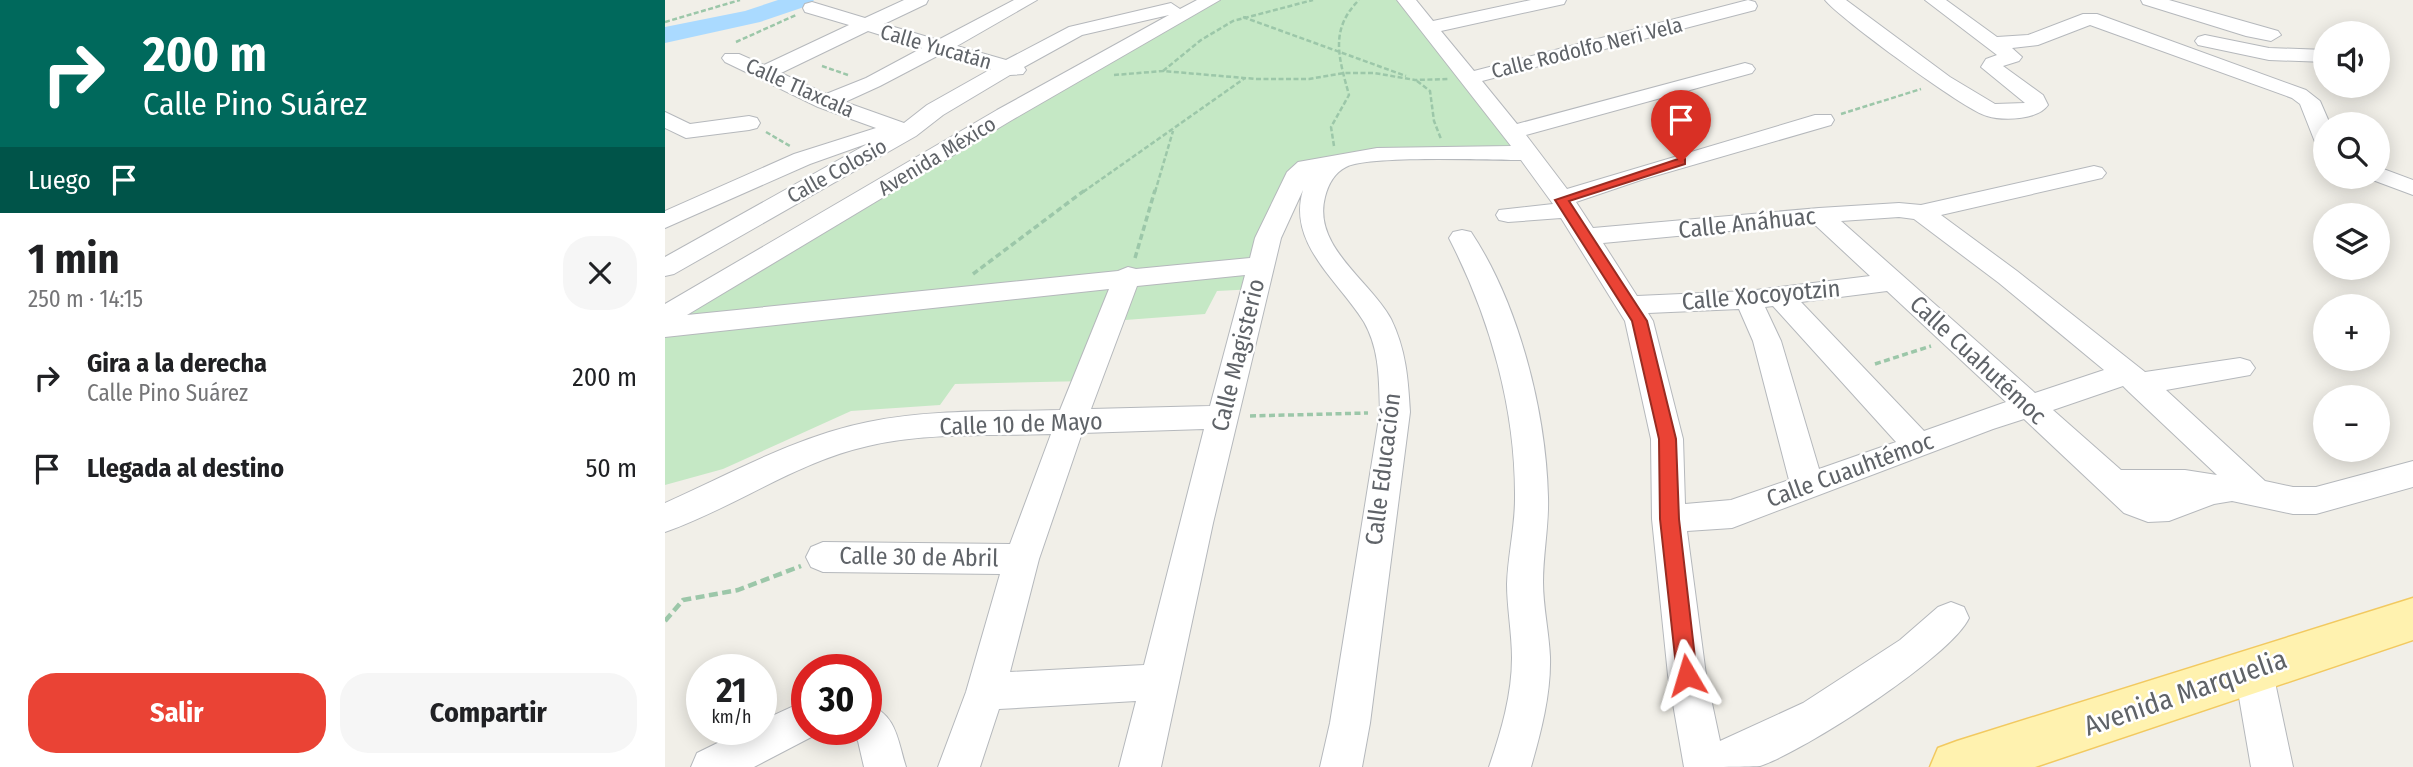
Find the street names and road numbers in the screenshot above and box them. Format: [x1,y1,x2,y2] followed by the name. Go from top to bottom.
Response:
[1489,12,1685,84] street label: Calle Rodolfo Neri Vela
[877,19,995,75] street label: Calle Yucatán
[742,53,858,123] street label: Calle Tlaxcala
[873,111,1001,201] street label: Avenida México
[783,133,891,209] street label: Calle Colosio
[1677,202,1817,244] street label: Calle Anáhuac
[1681,274,1841,316] street label: Calle Xocoyotzin
[1206,276,1270,434] street label: Calle Magisterio
[1904,290,2052,430] street label: Calle Cuahutémoc
[1360,391,1406,547] street label: Calle Educación
[939,407,1103,441] street label: Calle 10 de Mayo
[1763,427,1937,513] street label: Calle Cuauhtémoc
[839,542,999,572] street label: Calle 30 de Abril
[2079,642,2291,743] street label: Avenida Marquelia

